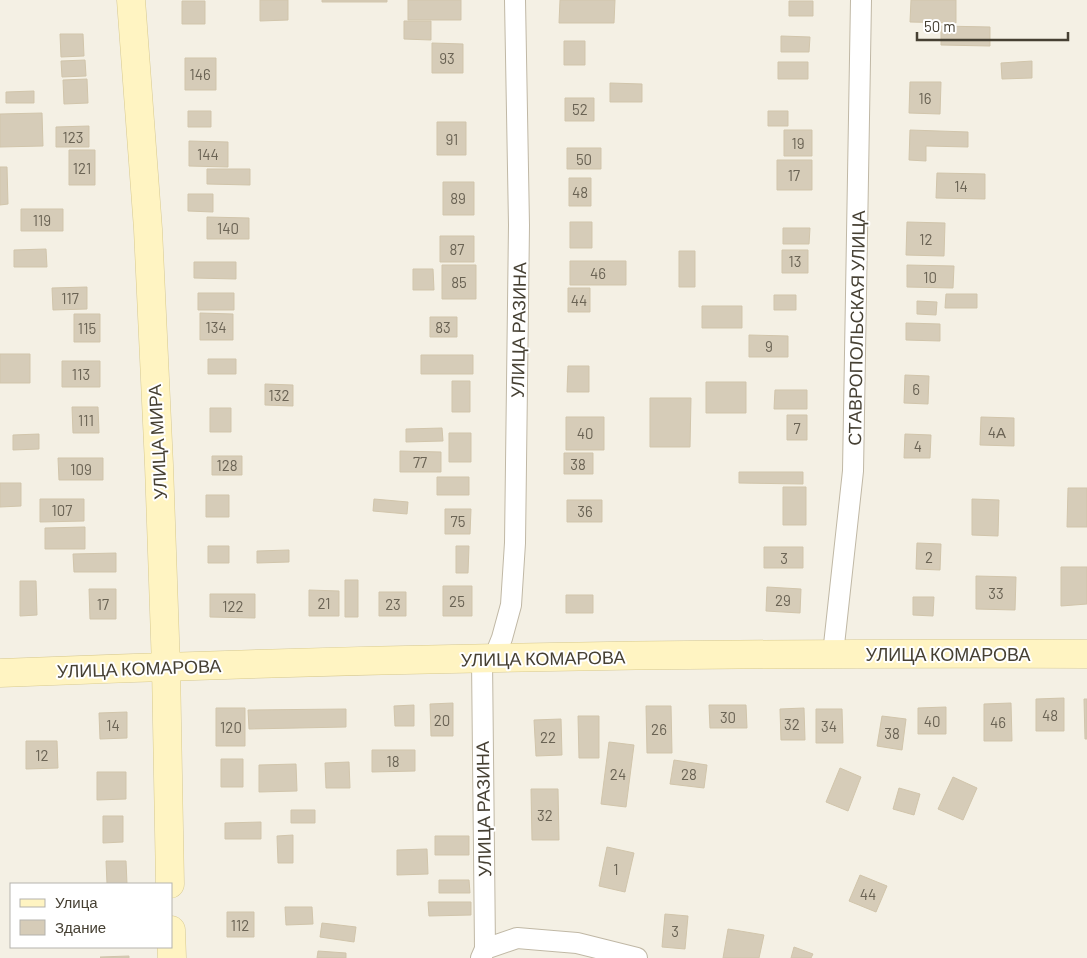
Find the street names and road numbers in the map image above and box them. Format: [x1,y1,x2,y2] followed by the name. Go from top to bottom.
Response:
[843,210,869,446] street label: СТАВРОПОЛЬСКАЯ УЛИЦА
[506,262,530,398] street label: УЛИЦА РАЗИНА
[143,384,171,500] street label: УЛИЦА МИРА
[866,643,1030,665] street label: УЛИЦА КОМАРОВА
[460,646,626,670] street label: УЛИЦА КОМАРОВА
[56,654,222,682] street label: УЛИЦА КОМАРОВА
[471,741,495,877] street label: УЛИЦА РАЗИНА

